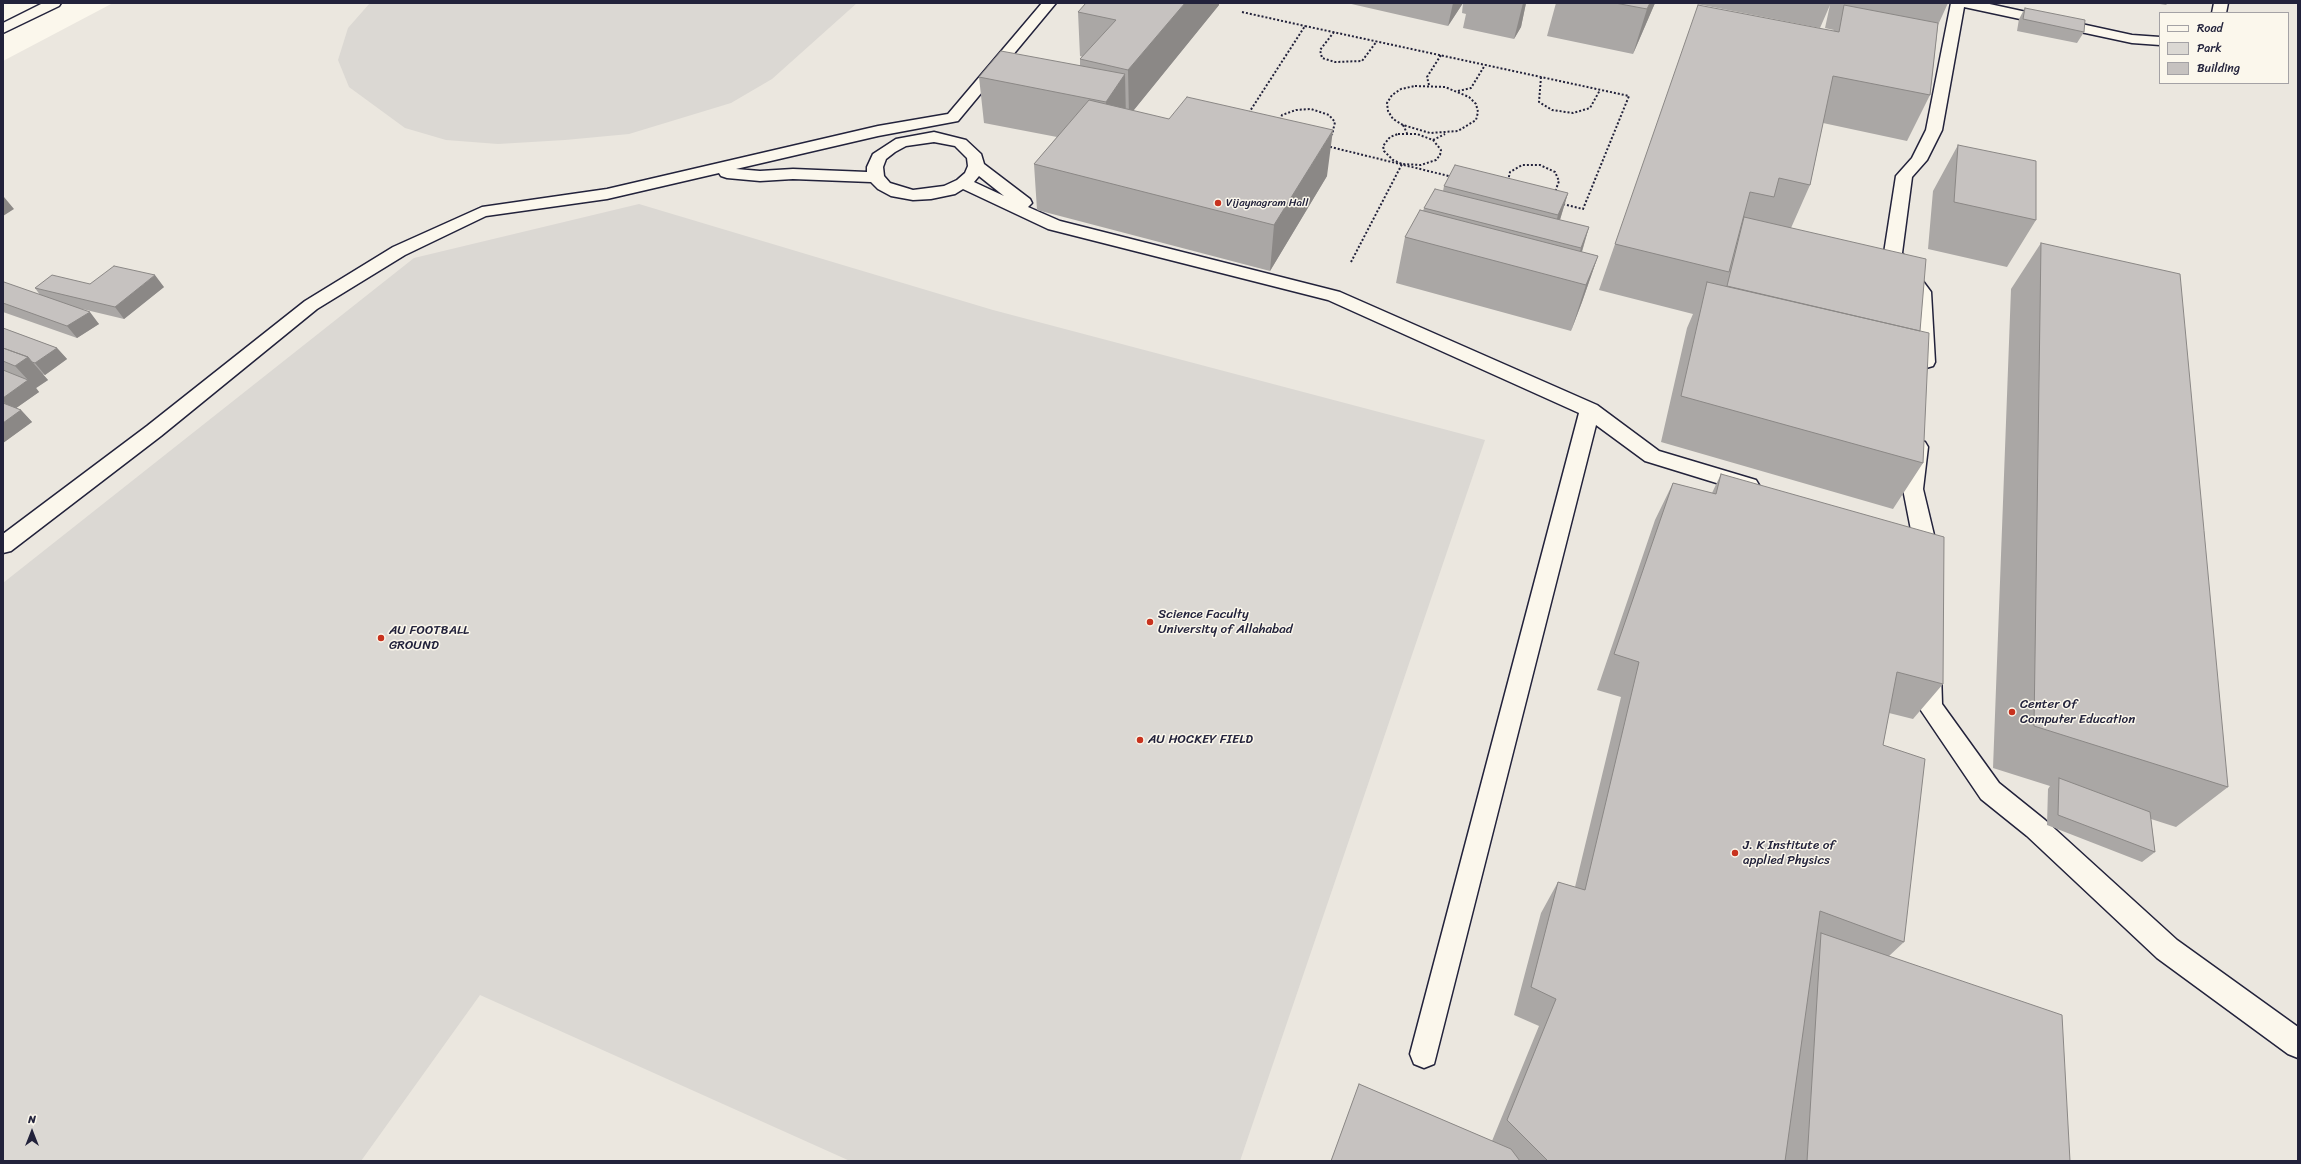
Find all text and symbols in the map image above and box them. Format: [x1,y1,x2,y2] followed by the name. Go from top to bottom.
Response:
[2159,12,2289,84] legend
[2197,17,2223,39] text: Road
[2197,37,2222,59] text: Park
[2197,57,2240,79] text: Building
[1226,196,1308,210] place label: Vijaynagram Hall
[1213,198,1223,208] marker: Vijaynagram Hall
[1158,607,1293,638] place label: Science Faculty University of Allahabad
[1145,617,1155,627] marker: Science Faculty University of Allahabad
[389,623,469,654] place label: AU FOOTBALL GROUND
[376,633,386,643] marker: AU FOOTBALL GROUND
[2020,697,2135,728] place label: Center Of Computer Education
[2007,707,2017,717] marker: Center Of Computer Education
[1148,732,1253,748] place label: AU HOCKEY FIELD
[1135,735,1145,745] marker: AU HOCKEY FIELD
[1743,838,1835,869] place label: J. K Institute of applied Physics
[1730,848,1740,858] marker: J. K Institute of applied Physics
[28,1110,36,1129] text: N
[12,1112,52,1152] north arrow

